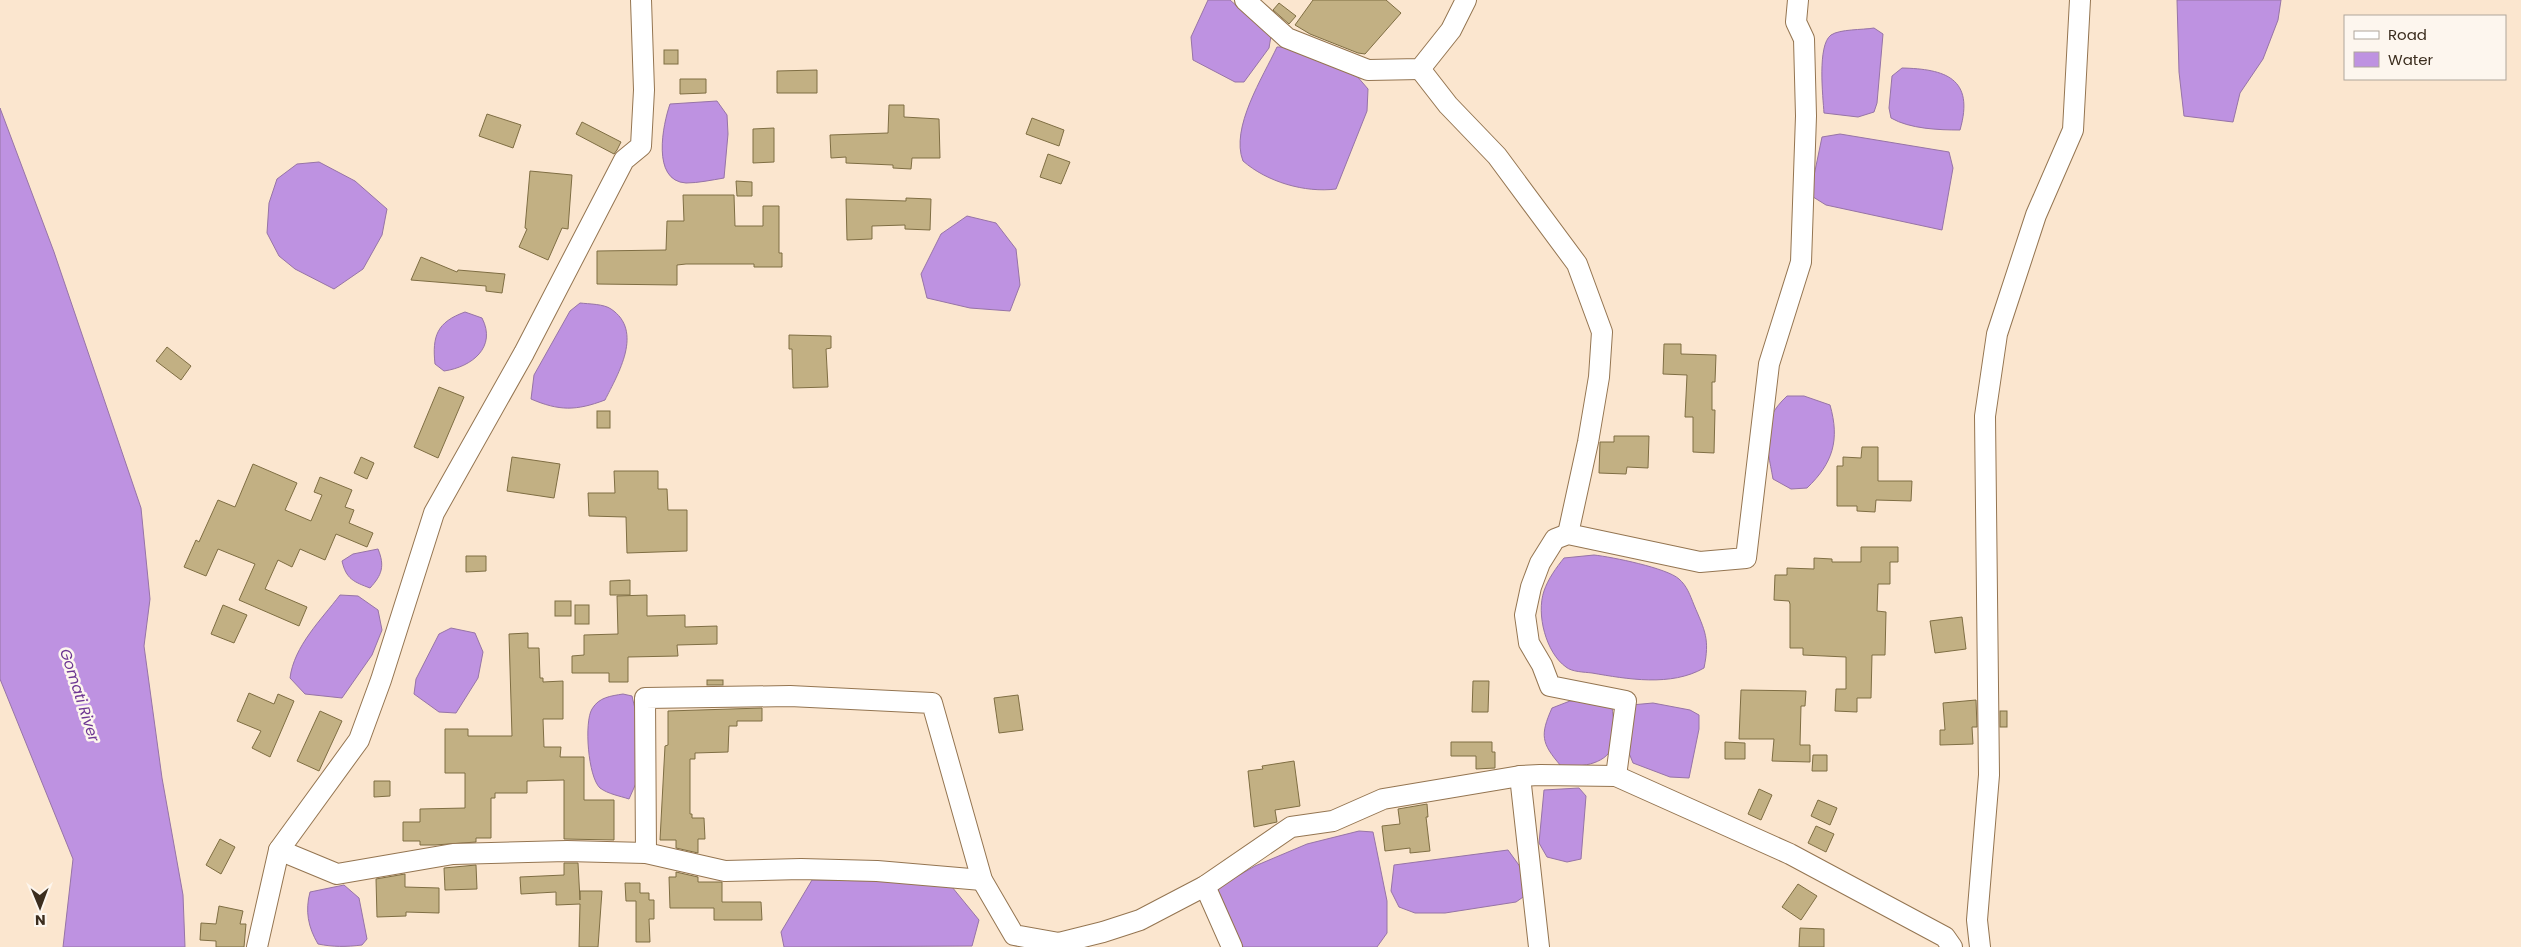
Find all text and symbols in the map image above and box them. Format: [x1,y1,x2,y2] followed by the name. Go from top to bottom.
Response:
[2344,15,2506,80] legend
[2388,24,2427,45] text: Road
[2388,49,2434,70] text: Water
[55,646,105,745] water label: Gomati River
[15,882,65,932] north arrow
[35,910,46,930] text: N

